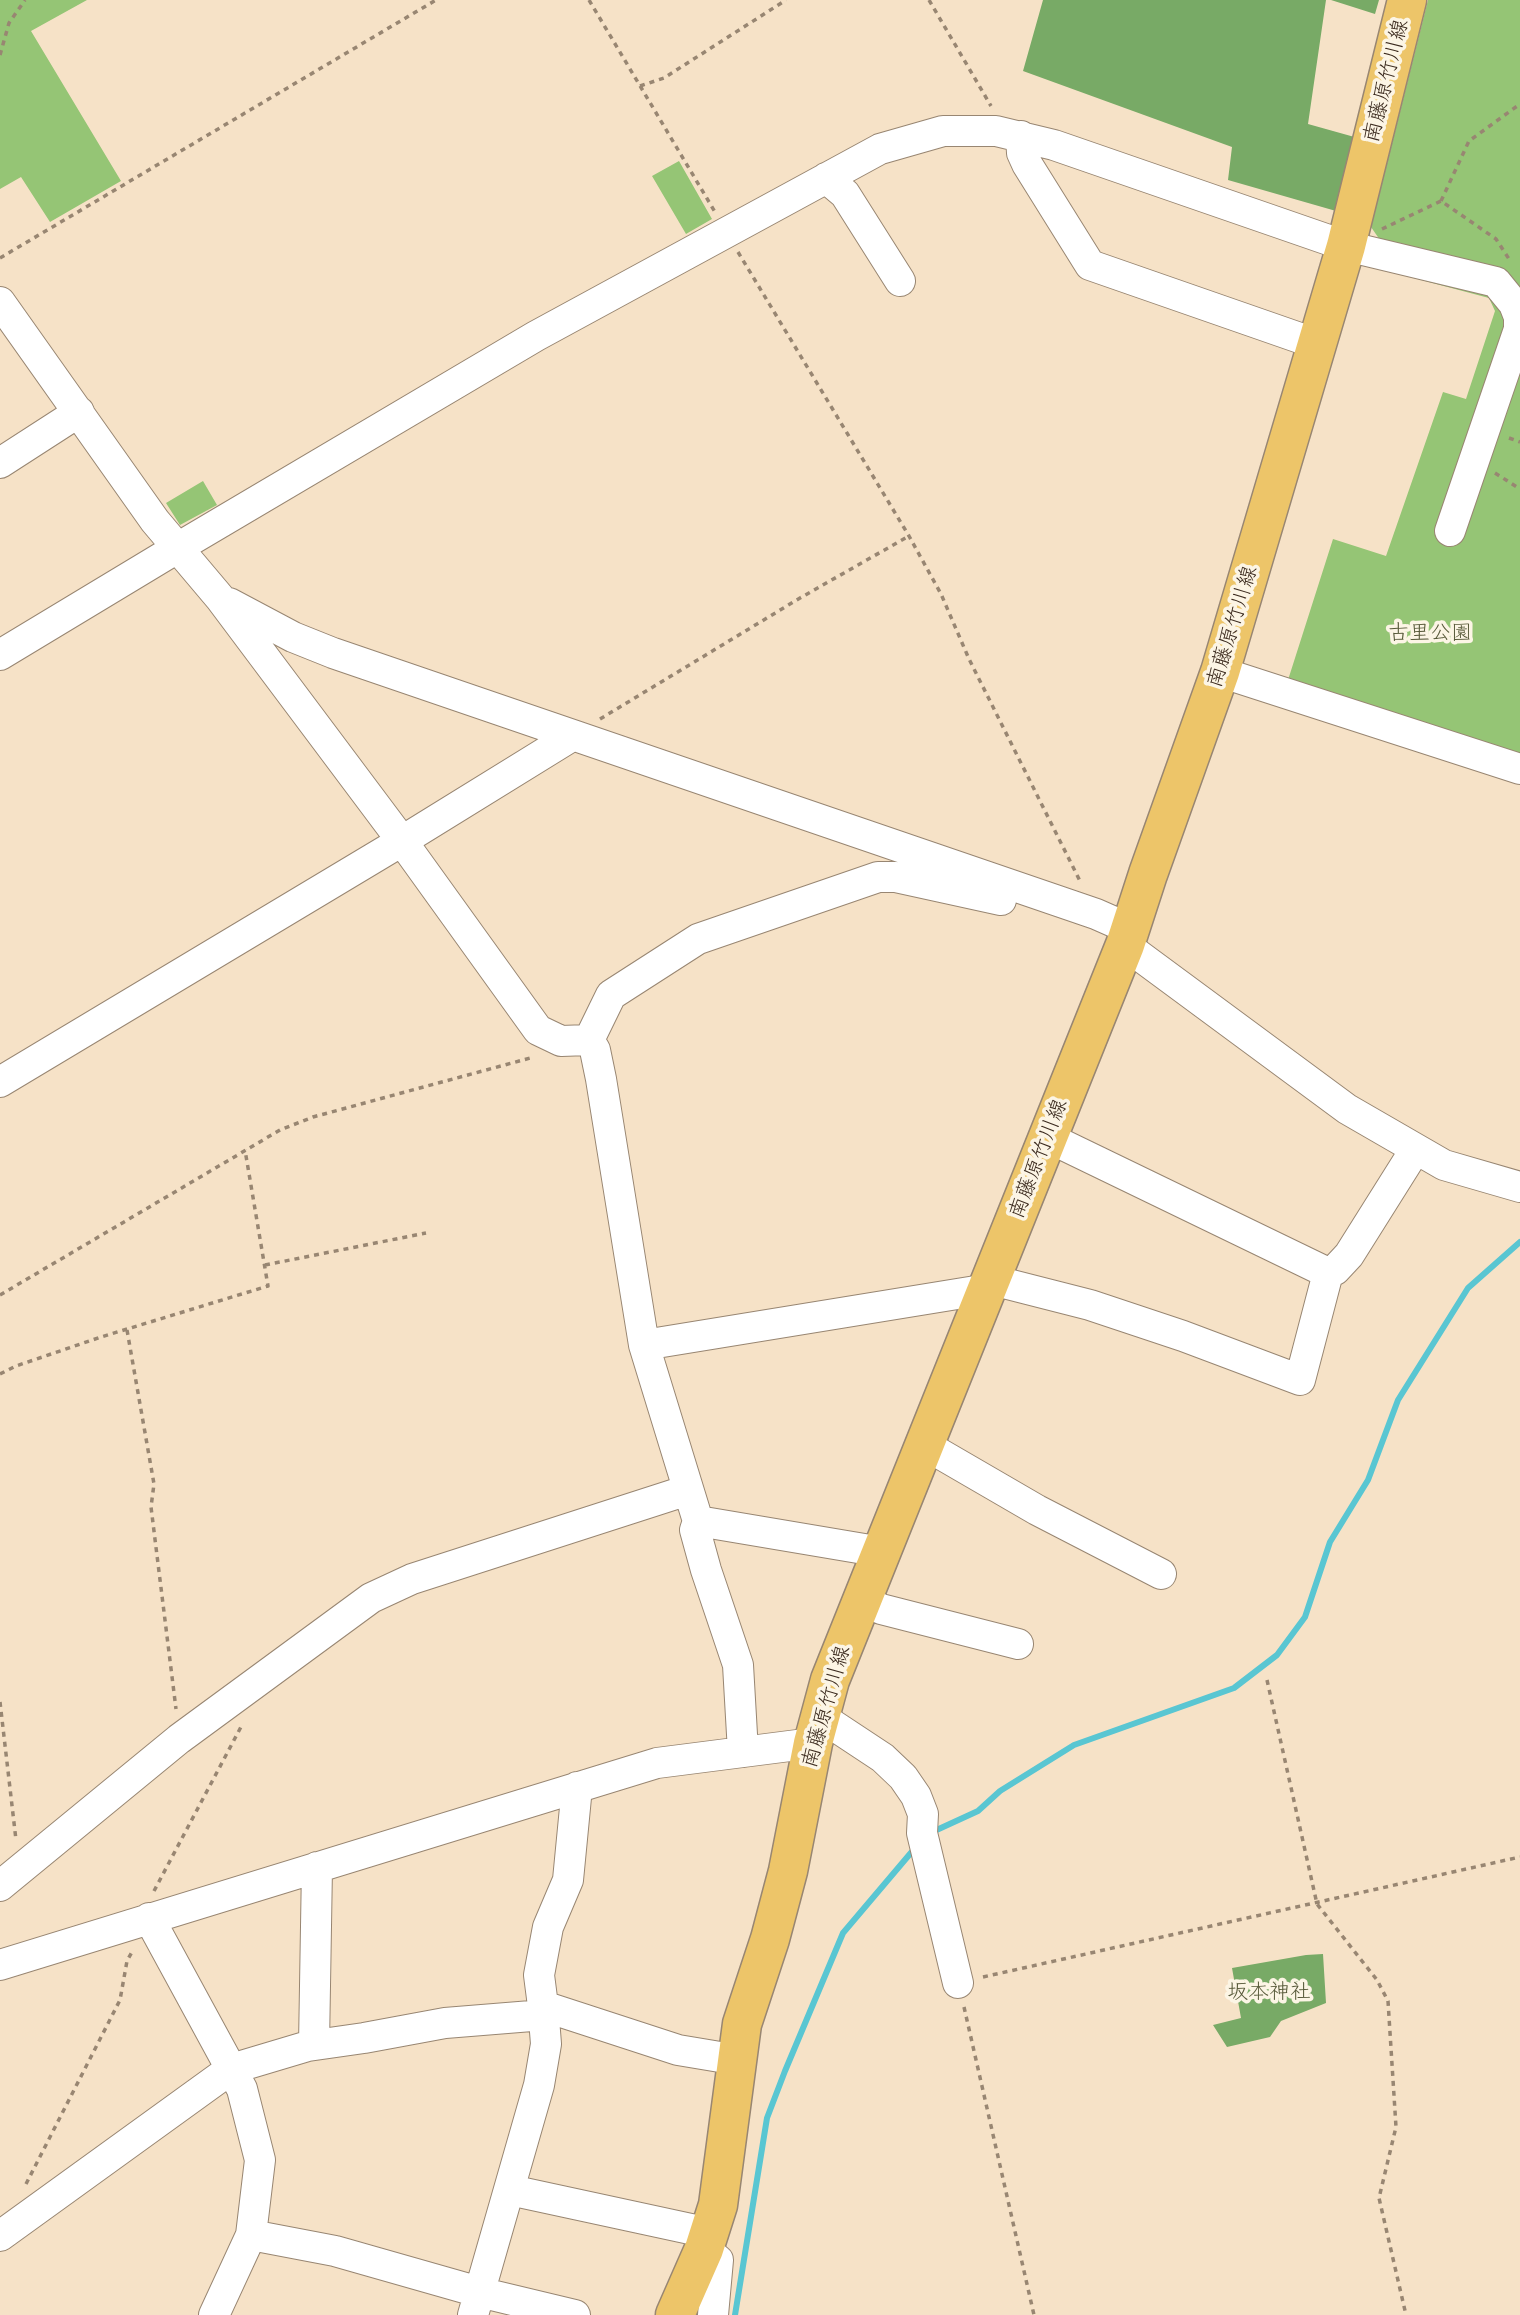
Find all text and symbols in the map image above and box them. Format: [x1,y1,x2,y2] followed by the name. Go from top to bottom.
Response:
[1360,17,1414,145] street label: 南藤原竹川線
[1203,563,1263,691] street label: 南藤原竹川線
[1388,621,1472,647] park label: 古里公園
[1005,1096,1073,1222] street label: 南藤原竹川線
[798,1643,856,1771] street label: 南藤原竹川線
[1227,1980,1311,2006] park label: 坂本神社

